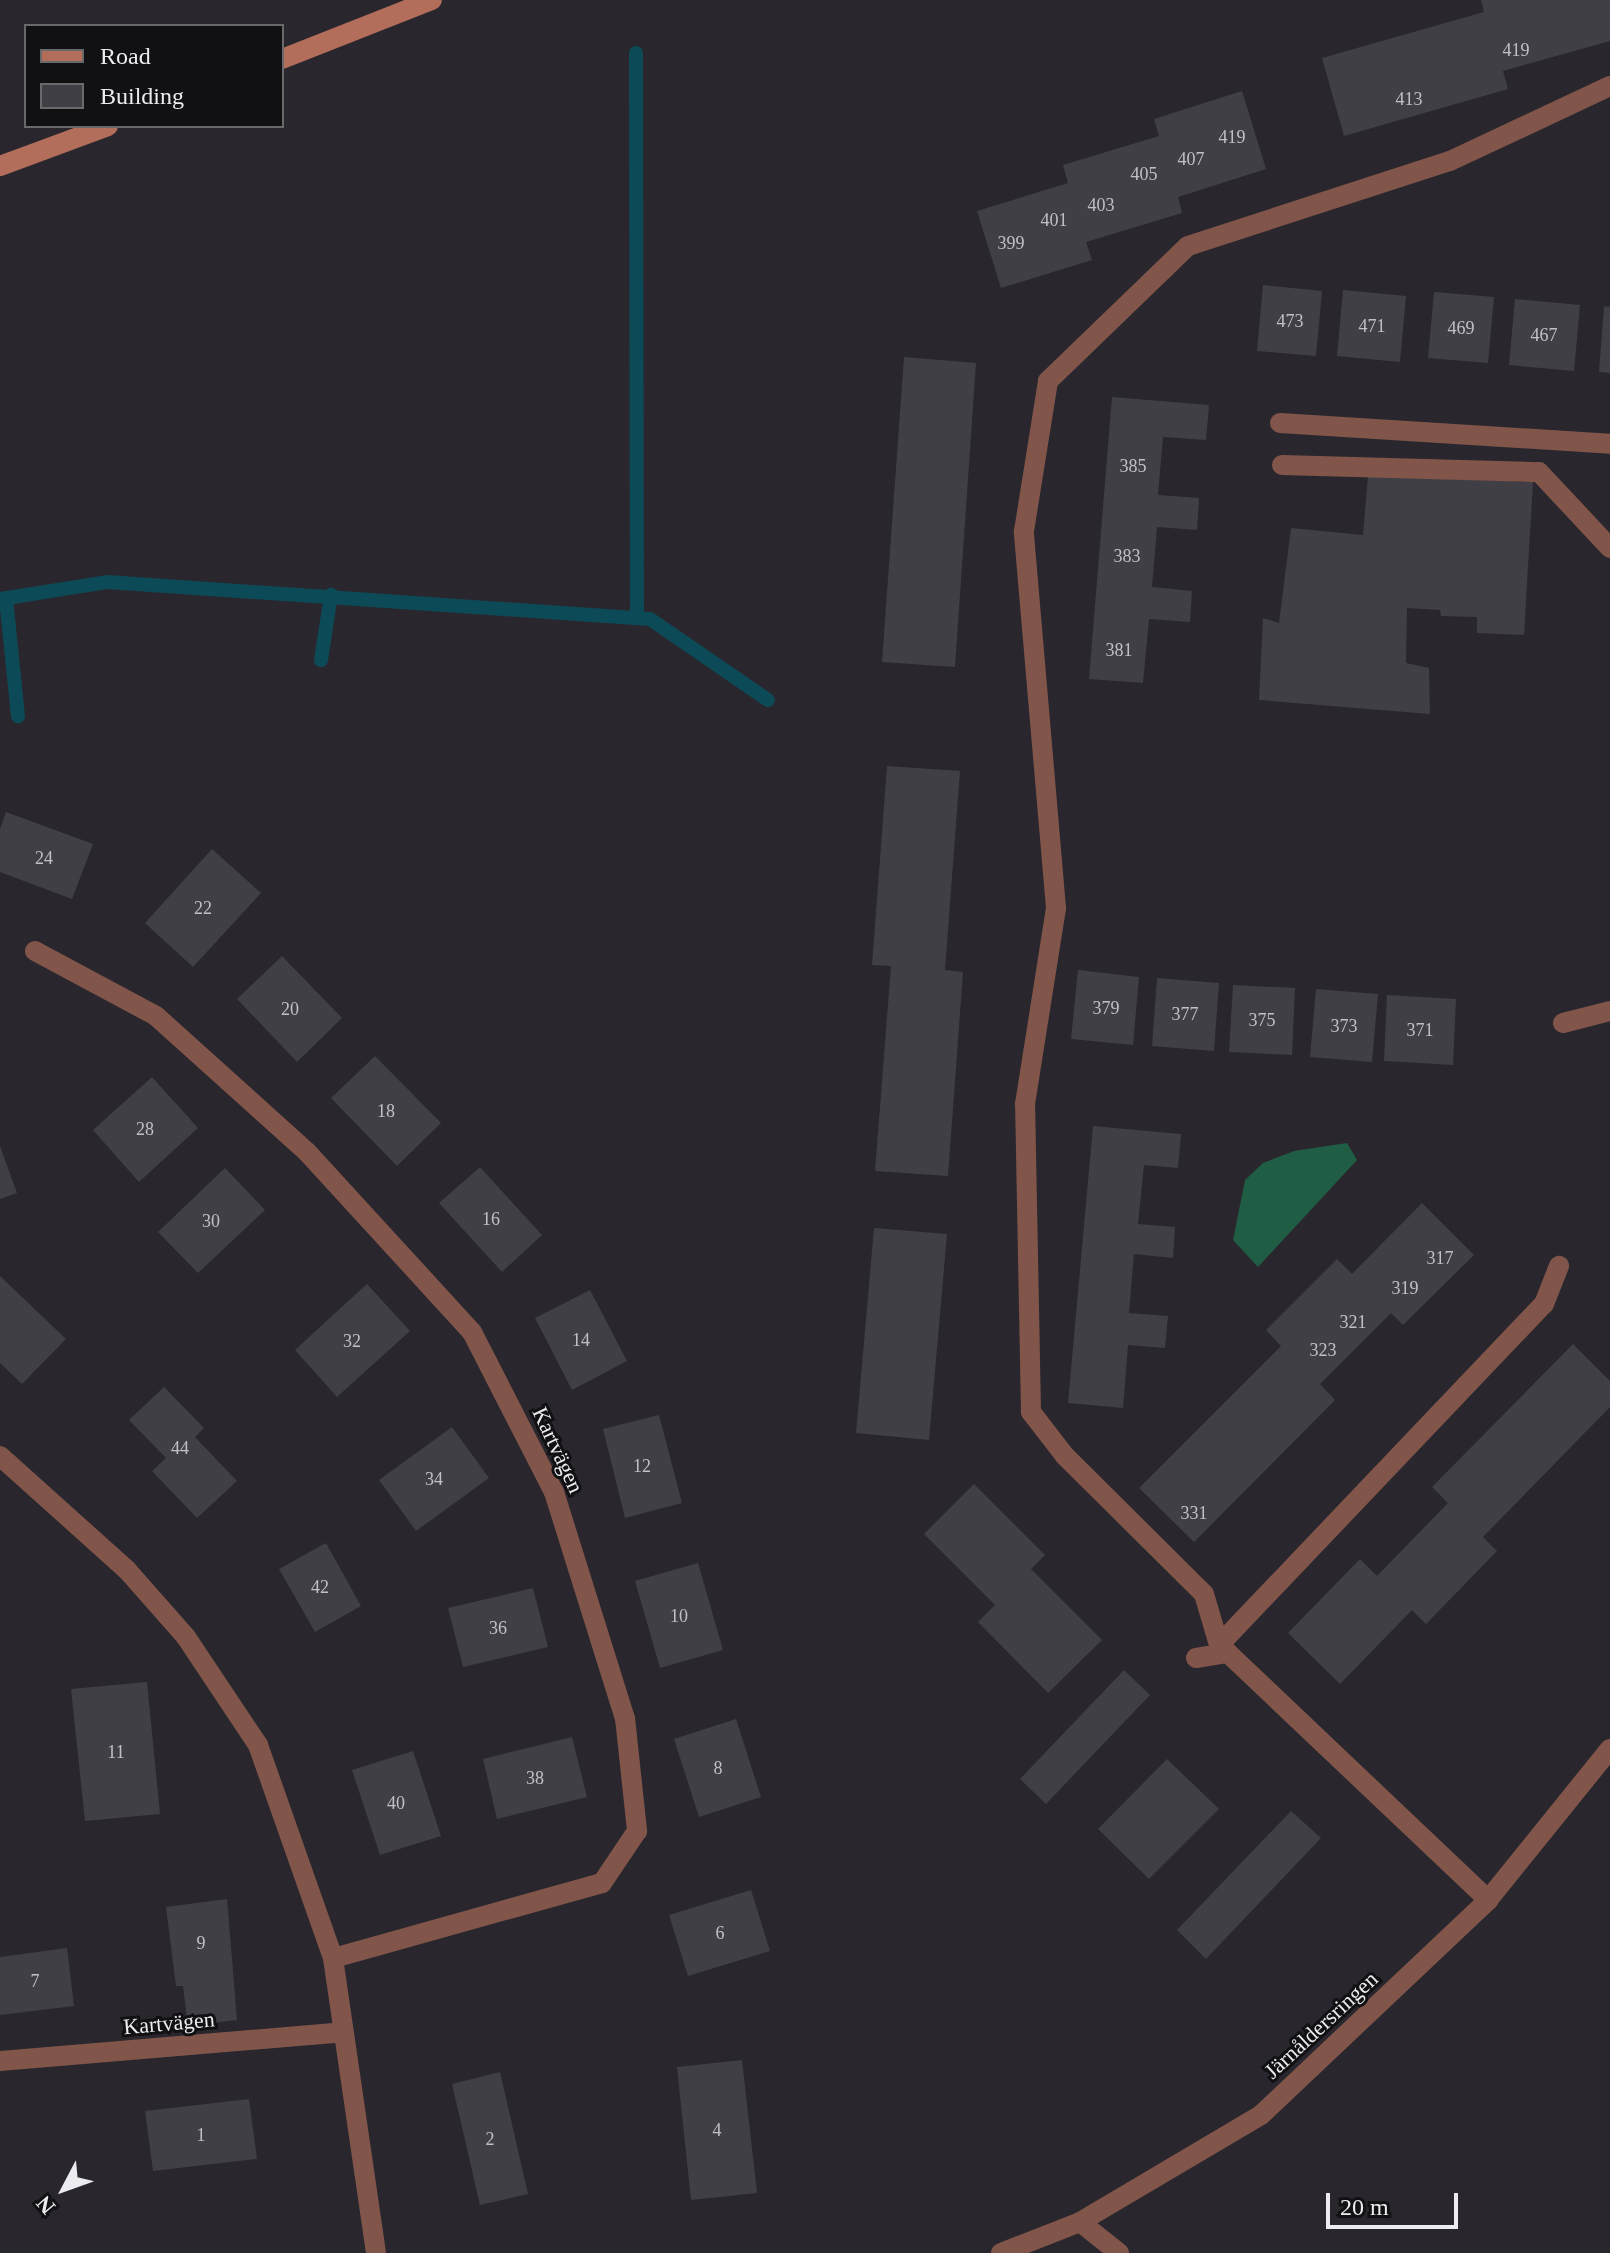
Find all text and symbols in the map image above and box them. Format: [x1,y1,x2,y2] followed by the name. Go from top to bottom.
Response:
[24,24,284,128] legend
[1502,39,1530,61] house number: 419
[100,43,151,69] text: Road
[100,83,184,109] text: Building
[1396,88,1422,110] house number: 413
[1218,126,1246,148] house number: 419
[1178,148,1204,170] house number: 407
[1130,163,1158,185] house number: 405
[1088,194,1114,216] house number: 403
[1040,209,1068,231] house number: 401
[998,232,1024,254] house number: 399
[1276,310,1304,332] house number: 473
[1358,315,1386,337] house number: 471
[1448,317,1474,339] house number: 469
[1530,324,1558,346] house number: 467
[1120,455,1146,477] house number: 385
[1114,545,1140,567] house number: 383
[1106,639,1132,661] house number: 381
[35,847,53,869] house number: 24
[194,897,212,919] house number: 22
[1092,997,1120,1019] house number: 379
[281,998,299,1020] house number: 20
[1172,1003,1198,1025] house number: 377
[1248,1009,1276,1031] house number: 375
[1330,1015,1358,1037] house number: 373
[1406,1019,1434,1041] house number: 371
[377,1100,395,1122] house number: 18
[136,1118,154,1140] house number: 28
[482,1208,500,1230] house number: 16
[202,1210,220,1232] house number: 30
[1426,1247,1454,1269] house number: 317
[1392,1277,1418,1299] house number: 319
[1340,1311,1366,1333] house number: 321
[572,1329,590,1351] house number: 14
[343,1330,361,1352] house number: 32
[1310,1339,1336,1361] house number: 323
[527,1403,589,1497] street label: Kartvägen
[171,1437,189,1459] house number: 44
[633,1455,651,1477] house number: 12
[425,1468,443,1490] house number: 34
[1180,1502,1208,1524] house number: 331
[311,1576,329,1598] house number: 42
[670,1605,688,1627] house number: 10
[489,1617,507,1639] house number: 36
[107,1741,125,1763] house number: 11
[714,1757,722,1779] house number: 8
[526,1767,544,1789] house number: 38
[387,1792,405,1814] house number: 40
[716,1922,724,1944] house number: 6
[196,1932,206,1954] house number: 9
[1259,1966,1383,2084] street label: Järnåldersringen
[30,1970,40,1992] house number: 7
[122,2006,216,2040] street label: Kartvägen
[712,2119,722,2141] house number: 4
[196,2124,206,2146] house number: 1
[486,2128,494,2150] house number: 2
[24,2149,104,2229] north arrow
[1330,2177,1462,2227] scale bar
[31,2191,60,2219] text: N
[1340,2194,1389,2220] text: 20 m

